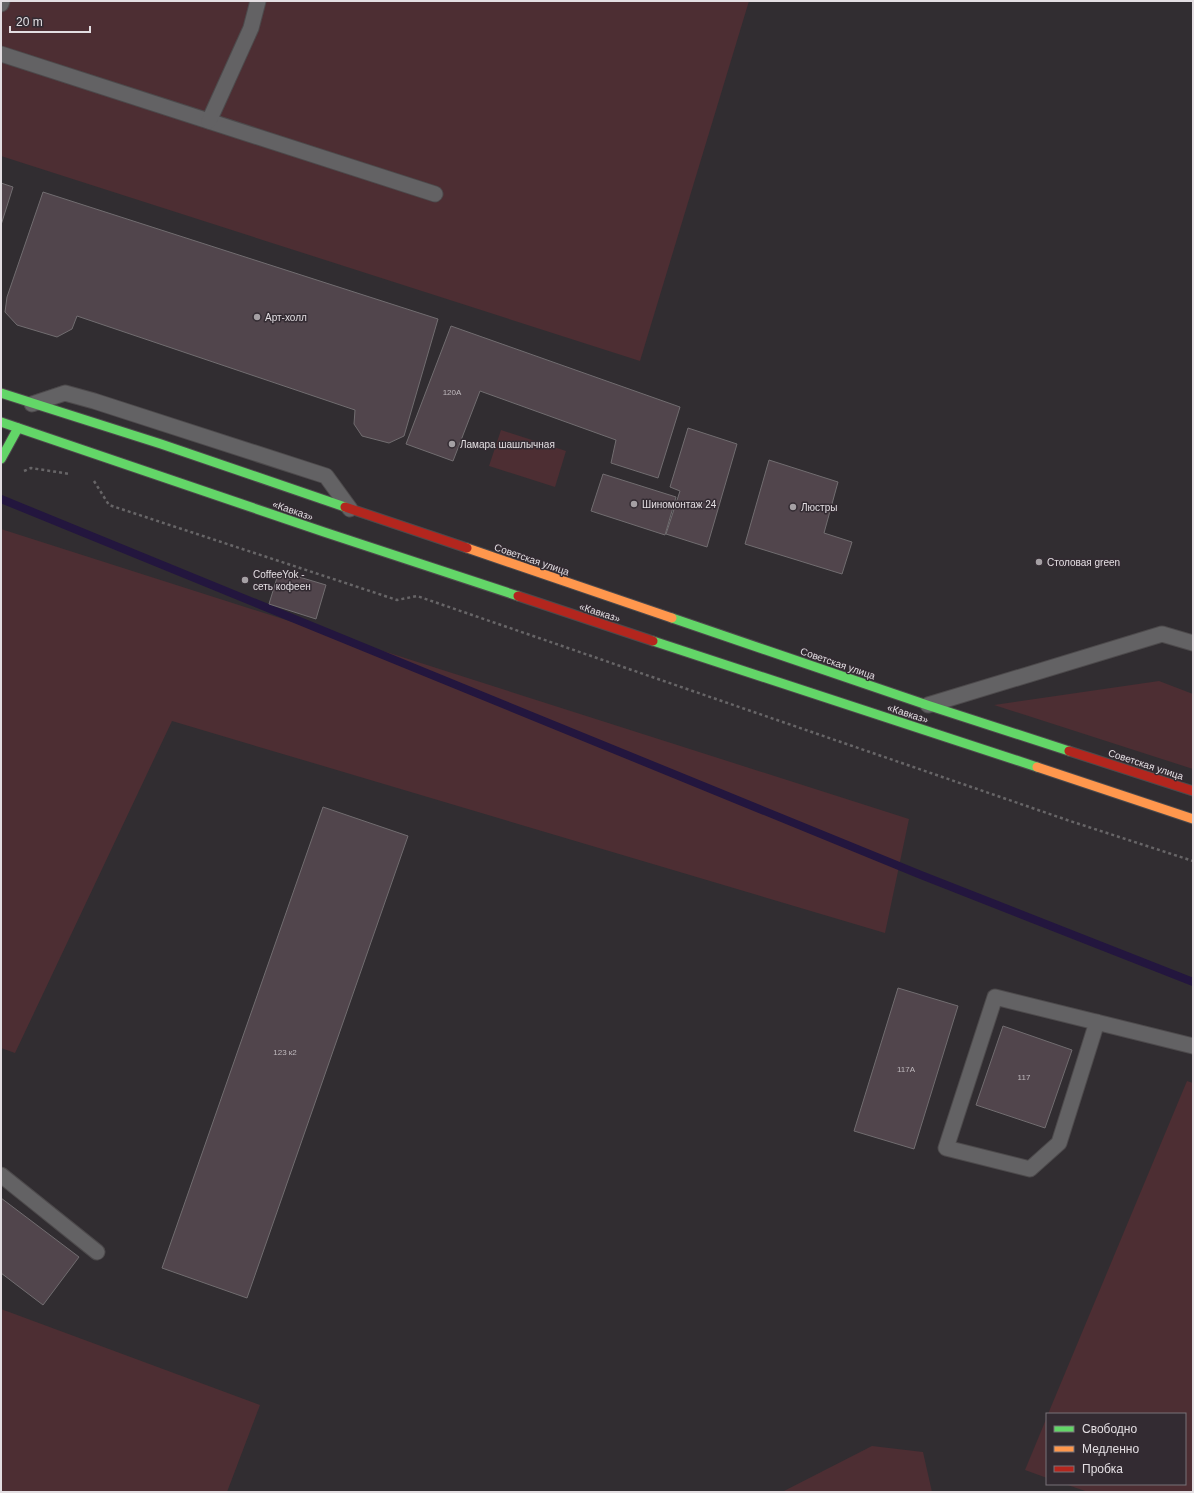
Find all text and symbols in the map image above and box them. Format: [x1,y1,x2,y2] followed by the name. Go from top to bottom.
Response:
[10,8,90,34] scale bar
[16,15,43,29] text: 20 m
[252,312,262,322] marker: Арт-холл
[265,312,307,323] place label: Арт-холл
[443,388,462,397] house number: 120А
[447,439,457,449] marker: Ламара шашлычная
[460,439,555,450] place label: Ламара шашлычная
[271,498,315,523] street label: «Кавказ»
[629,499,639,509] marker: Шиномонтаж 24
[642,499,717,510] place label: Шиномонтаж 24
[788,502,798,512] marker: Люстры
[801,502,837,513] place label: Люстры
[493,541,571,578] street label: Советская улица
[1034,557,1044,567] marker: Столовая green
[1047,557,1120,568] place label: Столовая green
[253,569,311,592] place label: CoffeeYok - сеть кофеен
[240,575,250,585] marker: CoffeeYok - сеть кофеен
[578,601,622,624] street label: «Кавказ»
[799,645,877,682] street label: Советская улица
[886,702,930,725] street label: «Кавказ»
[1107,747,1185,782] street label: Советская улица
[273,1048,297,1057] house number: 123 к2
[897,1065,916,1074] house number: 117А
[1018,1073,1031,1082] house number: 117
[1046,1413,1186,1485] legend
[1082,1422,1137,1436] text: Свободно
[1082,1442,1139,1456] text: Медленно
[1082,1462,1123,1476] text: Пробка

